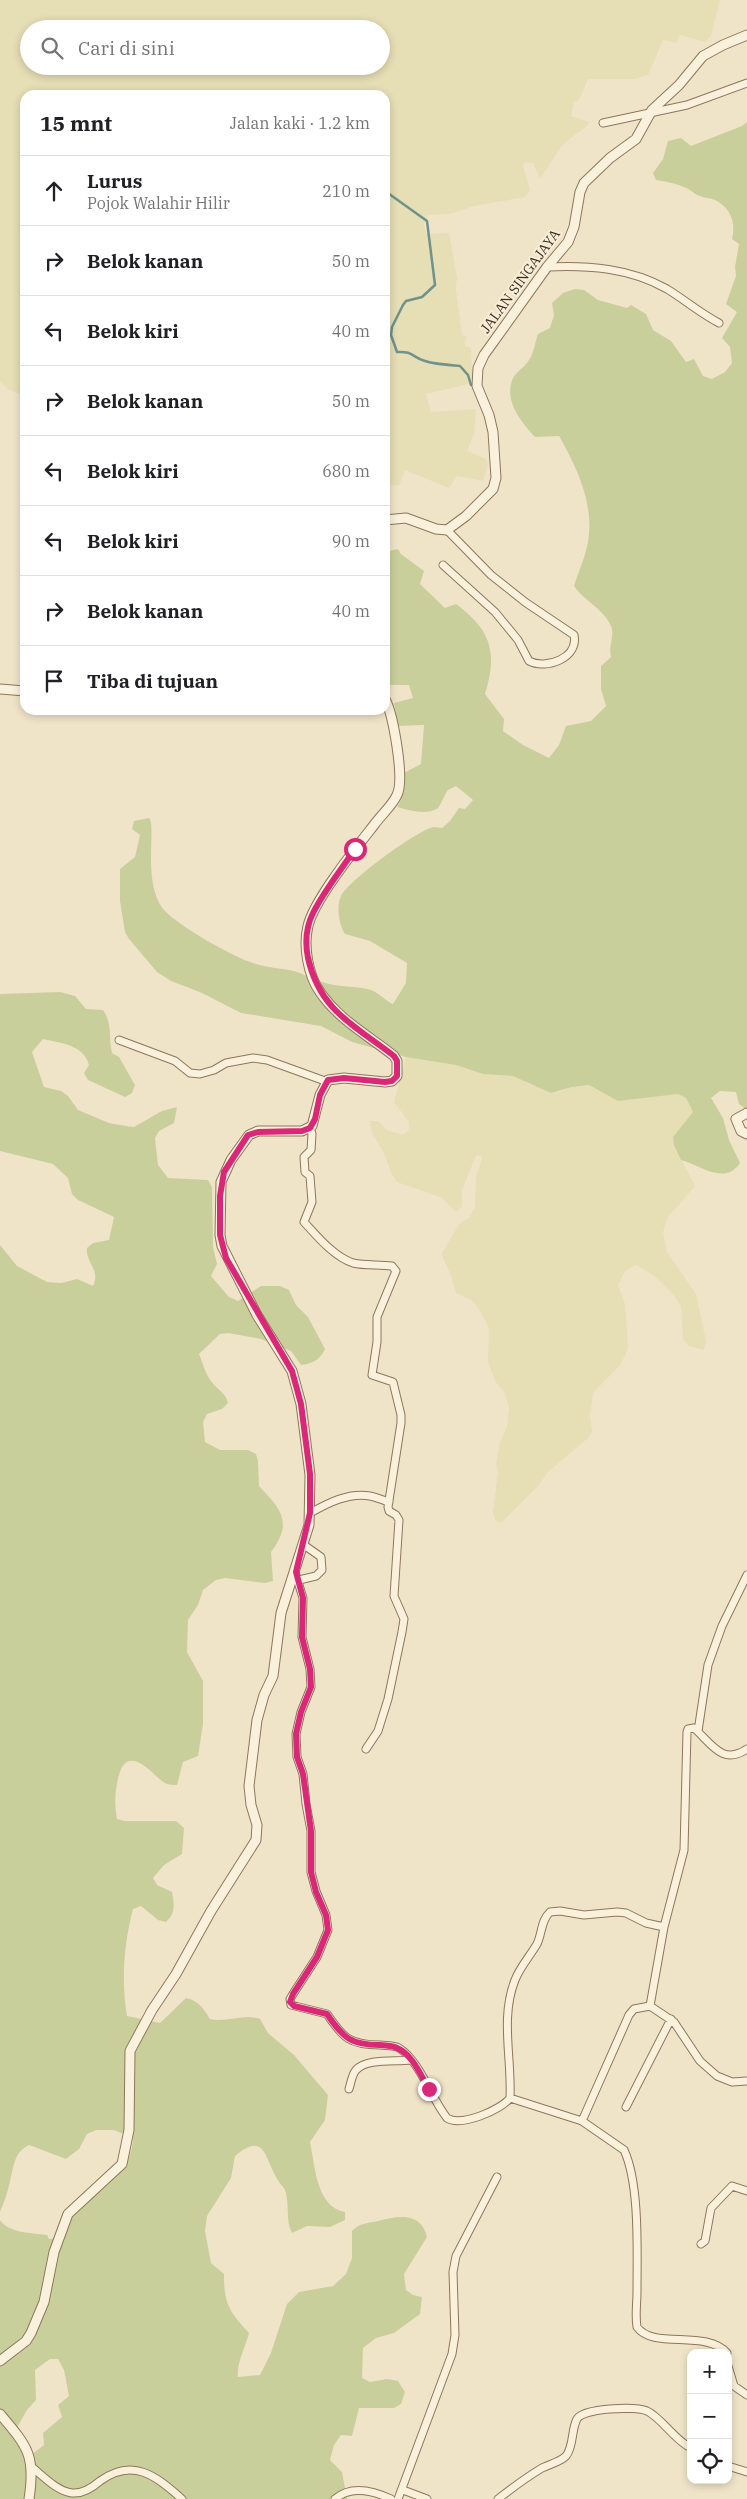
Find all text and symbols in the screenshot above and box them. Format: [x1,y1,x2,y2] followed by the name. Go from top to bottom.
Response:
[20,20,390,75] search box
[38,34,66,62] icon: search
[78,36,175,60] text: Cari di sini
[40,109,112,137] text: 15 mnt
[230,113,370,133] text: Jalan kaki · 1.2 km
[87,169,142,193] text: Lurus
[40,177,68,205] icon: ahead
[322,181,370,201] text: 210 m
[87,193,230,213] text: Pojok Walahir Hilir
[476,225,564,337] street label: JALAN SINGAJAYA
[40,247,68,275] icon: right
[87,249,203,273] text: Belok kanan
[332,251,370,271] text: 50 m
[40,317,68,345] icon: left
[87,319,179,343] text: Belok kiri
[332,321,370,341] text: 40 m
[40,387,68,415] icon: right
[87,389,203,413] text: Belok kanan
[332,391,370,411] text: 50 m
[40,457,68,485] icon: left
[87,459,179,483] text: Belok kiri
[322,461,370,481] text: 680 m
[40,527,68,555] icon: left
[87,529,179,553] text: Belok kiri
[332,531,370,551] text: 90 m
[40,597,68,625] icon: right
[87,599,203,623] text: Belok kanan
[332,601,370,621] text: 40 m
[40,667,68,695] icon: arrive
[87,669,218,693] text: Tiba di tujuan
[344,838,367,861] route start
[418,2078,441,2101] route end
[687,2349,732,2484] map controls
[687,2349,732,2394] button: +
[687,2394,732,2439] button: −
[687,2439,732,2484] button: locate

